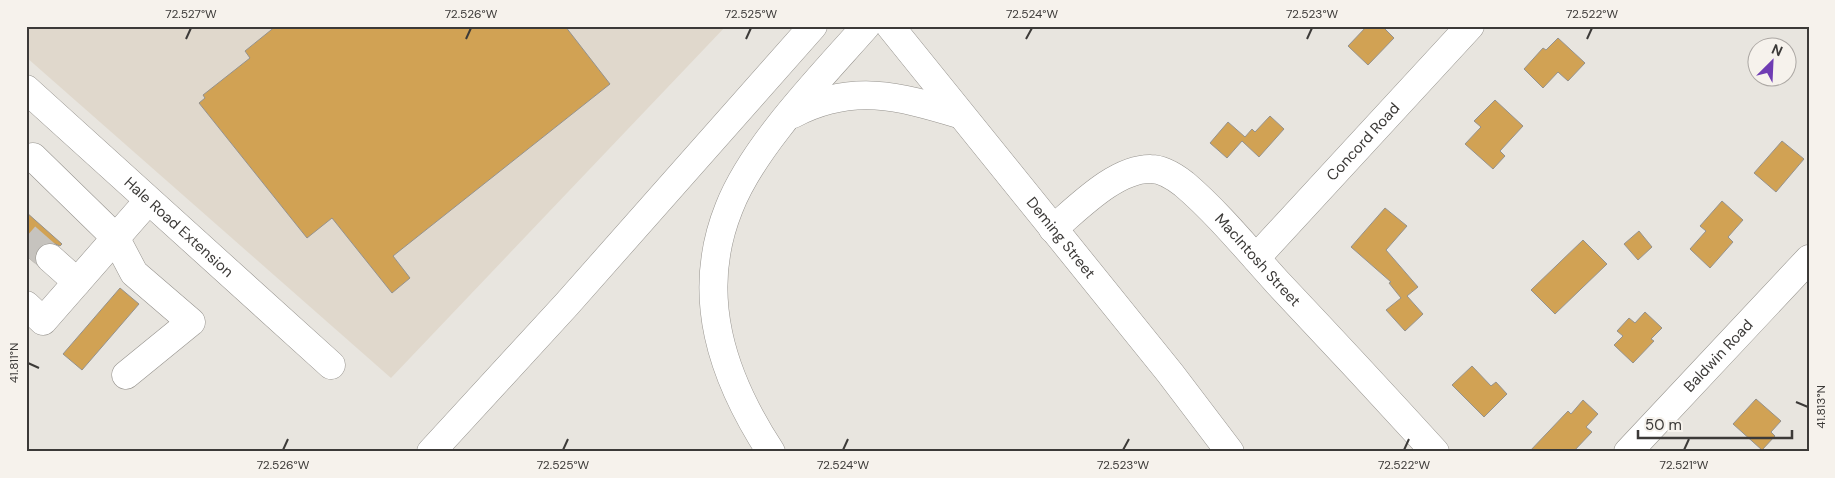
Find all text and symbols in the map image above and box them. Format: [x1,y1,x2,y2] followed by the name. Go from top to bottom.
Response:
[165,6,217,22] text: 72.527°W
[445,6,498,22] text: 72.526°W
[725,6,778,22] text: 72.525°W
[1006,6,1058,22] text: 72.524°W
[1286,6,1338,22] text: 72.523°W
[1566,6,1618,22] text: 72.522°W
[1748,38,1798,88] north arrow
[1769,40,1786,60] text: N
[1322,99,1404,185] street label: Concord Road
[120,173,238,282] street label: Hale Road Extension
[1022,193,1100,283] street label: Deming Street
[1210,209,1305,311] street label: MacIntosh Street
[1679,315,1757,396] street label: Baldwin Road
[6,343,22,383] text: 41.811°N
[1813,385,1829,429] text: 41.813°N
[1638,408,1791,440] scale bar
[1645,415,1682,435] text: 50 m
[257,457,310,473] text: 72.526°W
[537,457,590,473] text: 72.525°W
[817,457,869,473] text: 72.524°W
[1097,457,1149,473] text: 72.523°W
[1378,457,1430,473] text: 72.522°W
[1660,457,1709,473] text: 72.521°W

